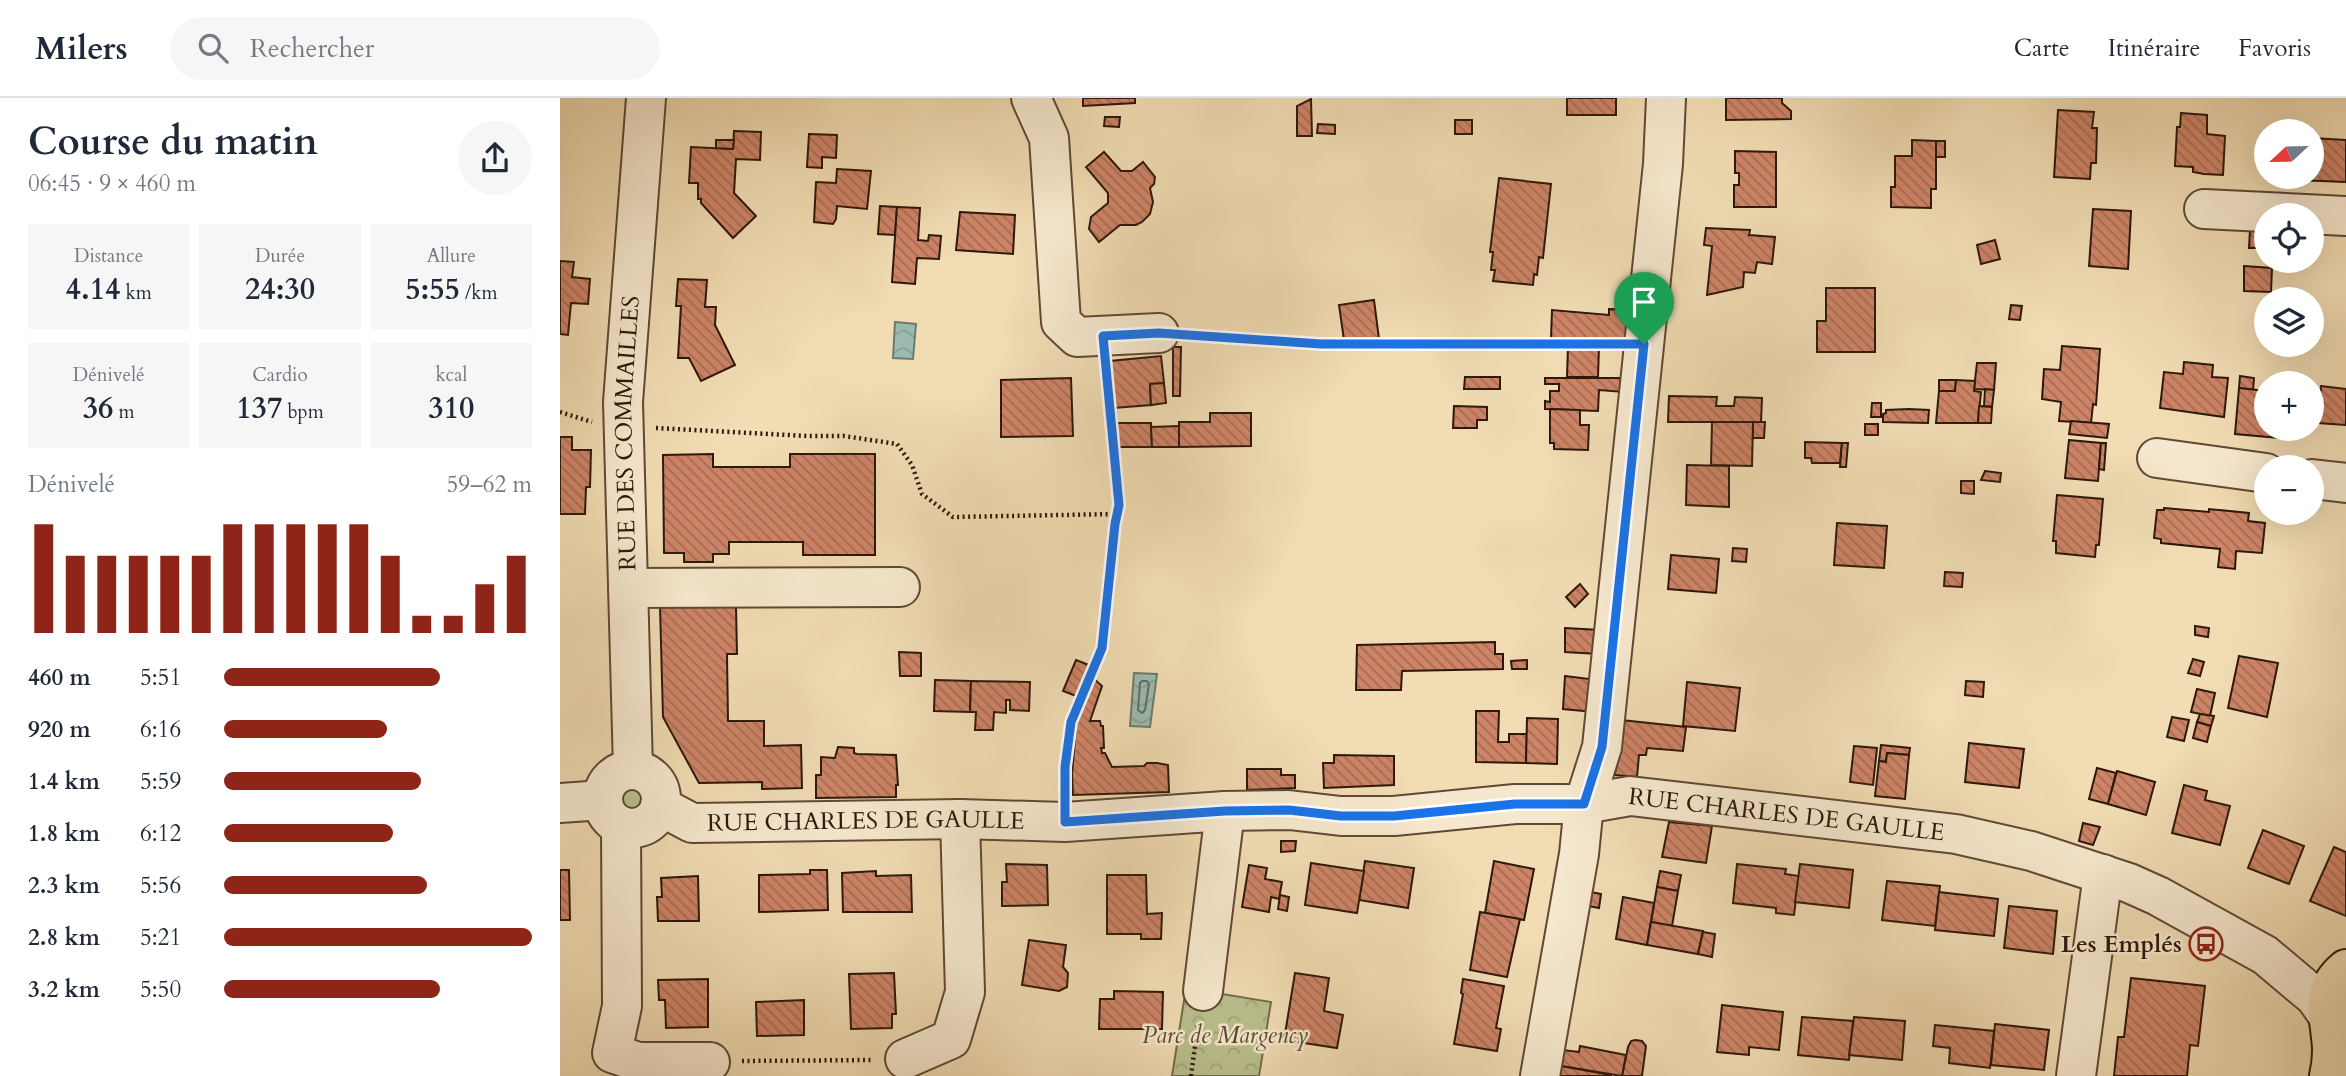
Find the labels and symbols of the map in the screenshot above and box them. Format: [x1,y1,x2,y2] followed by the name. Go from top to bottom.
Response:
[2254,119,2324,189] north arrow
[1614,272,1674,344] pin
[606,294,648,571] street label: RUE DES COMMAILLES
[1627,779,1946,849] street label: RUE CHARLES DE GAULLE
[707,802,1025,839] street label: RUE CHARLES DE GAULLE
[2187,925,2225,963] bus stop icon: Les Emplés
[2061,928,2182,961] place label: Les Emplés
[1142,1019,1308,1052] park label: Parc de Margency

